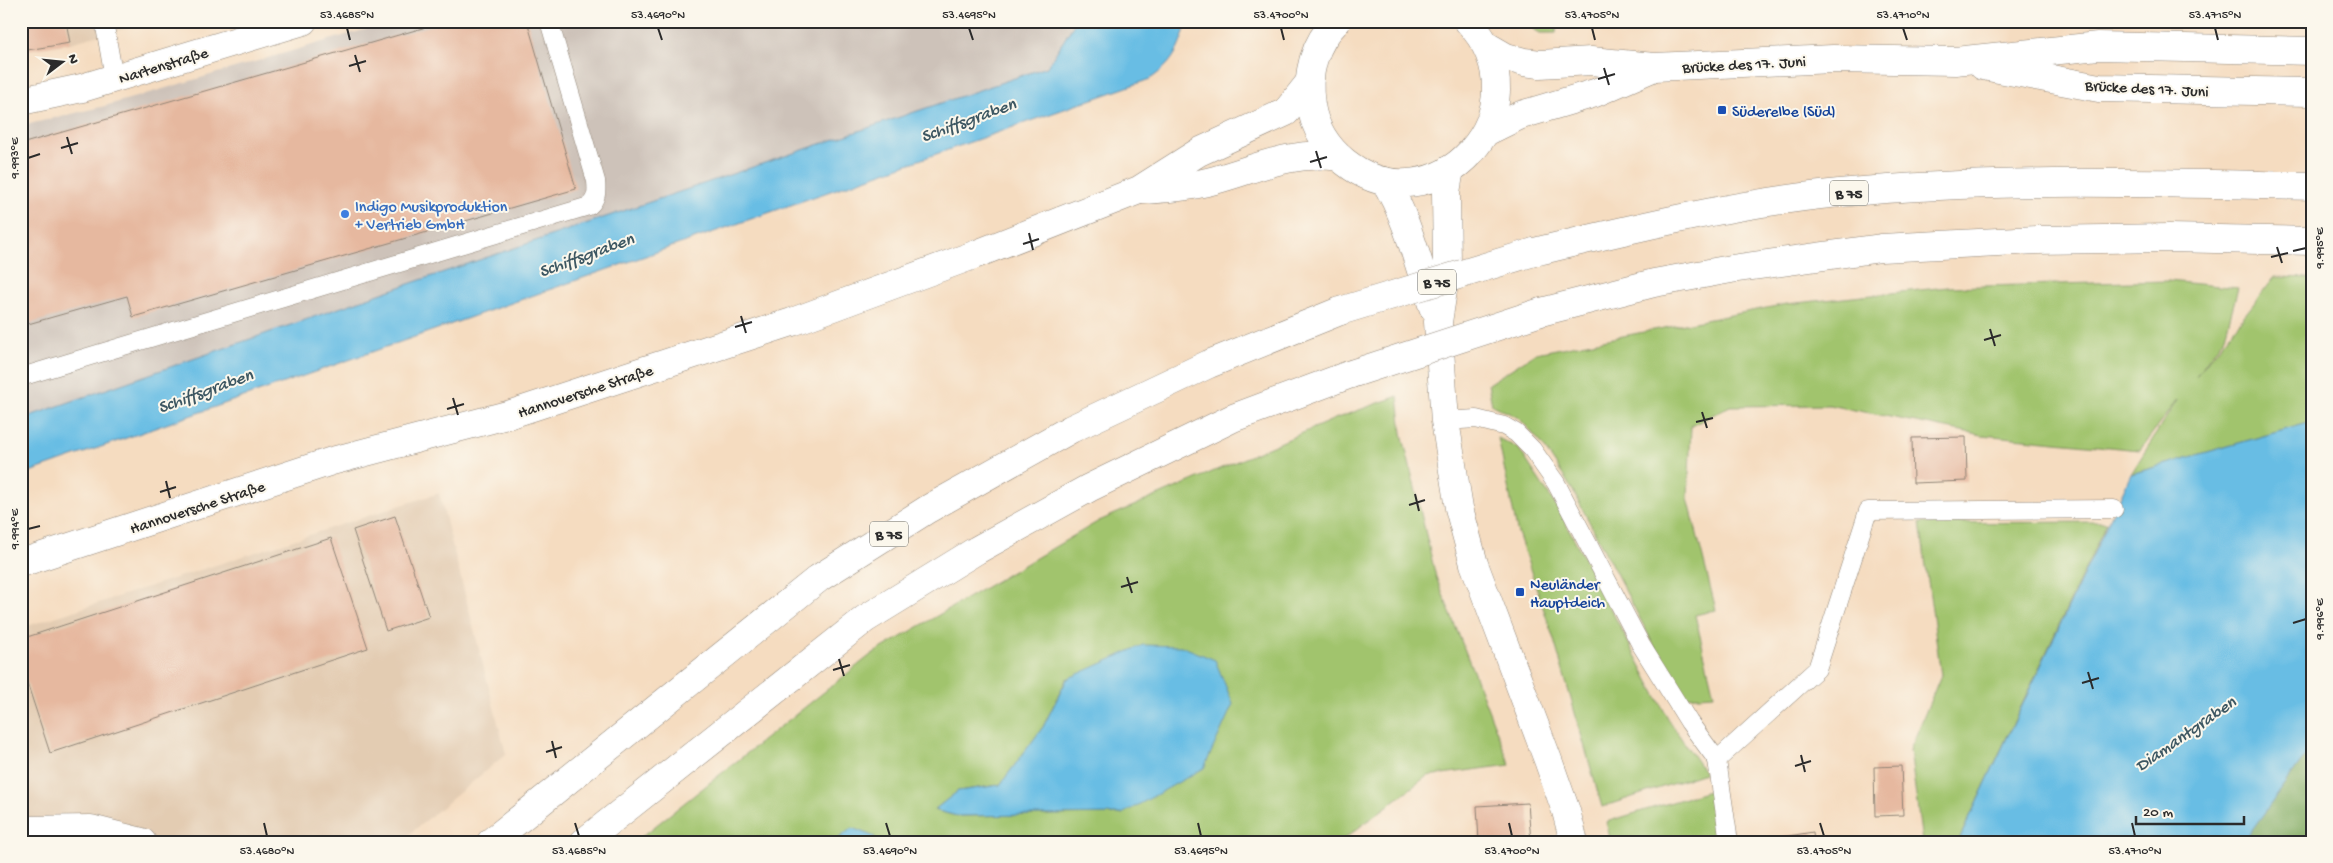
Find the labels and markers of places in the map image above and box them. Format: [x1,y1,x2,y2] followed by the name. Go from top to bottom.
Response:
[1716,104,1728,116] marker: Süderelbe (Süd)
[1732,104,1836,123] place label: Süderelbe (Süd)
[355,199,508,236] place label: Indigo Musikproduktion + Vertrieb GmbH
[339,208,351,220] marker: Indigo Musikproduktion + Vertrieb GmbH
[1530,577,1605,614] place label: Neuländer Hauptdeich
[1514,586,1526,598] marker: Neuländer Hauptdeich

